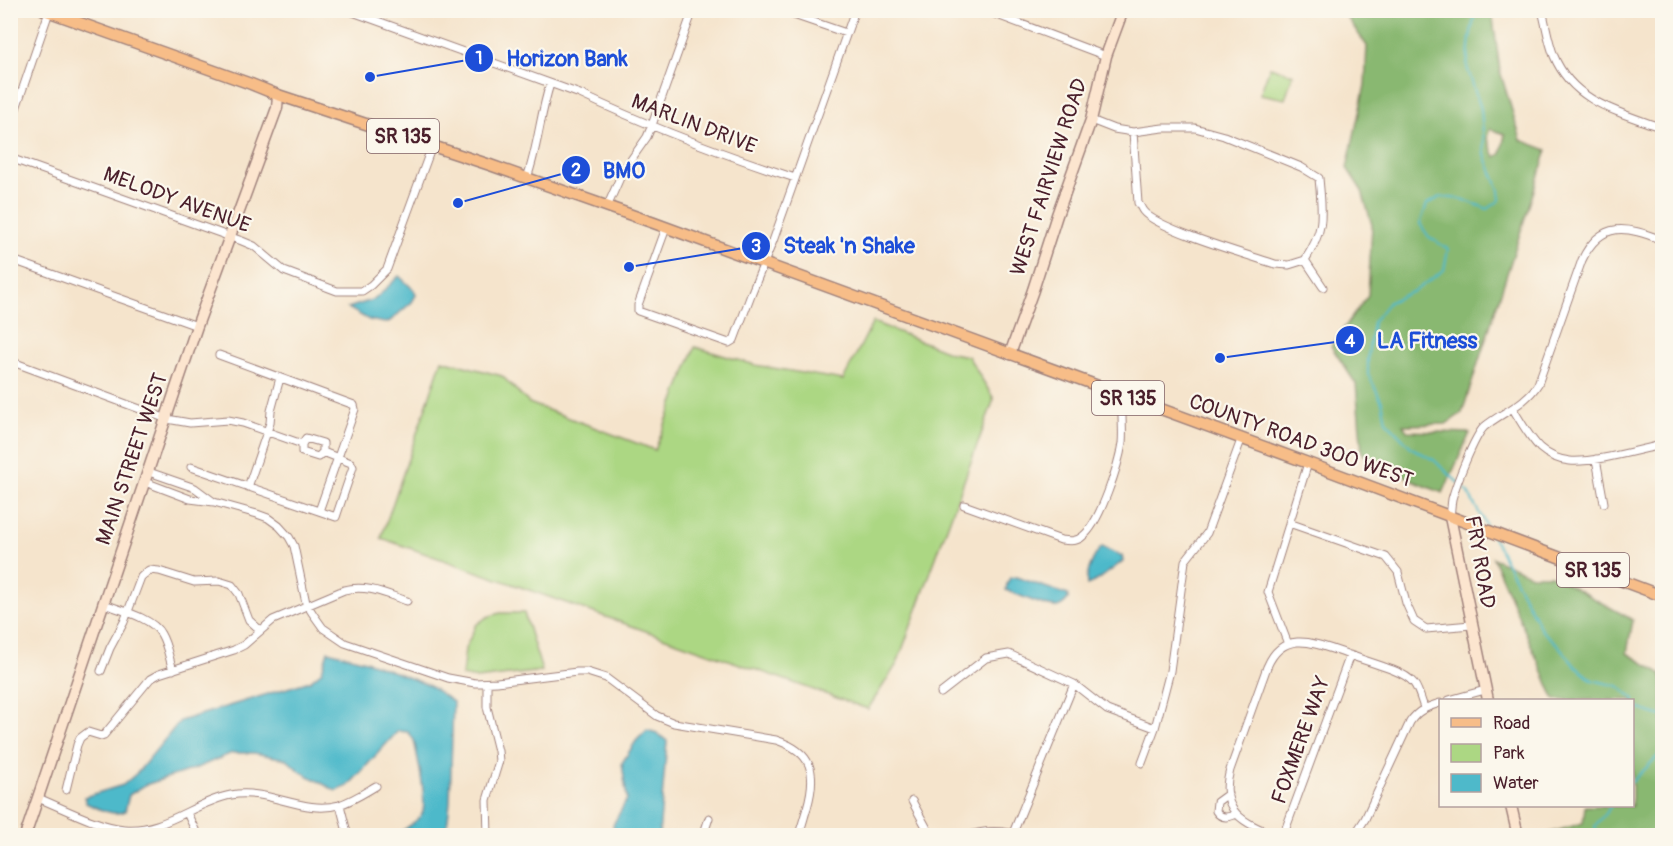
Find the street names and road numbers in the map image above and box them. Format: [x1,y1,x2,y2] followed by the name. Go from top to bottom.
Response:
[1004,75,1094,279] street label: WEST FAIRVIEW ROAD
[627,88,761,160] street label: MARLIN DRIVE
[367,119,439,153] road number: SR 135
[100,161,255,239] street label: MELODY AVENUE
[90,369,174,549] street label: MAIN STREET WEST
[1092,381,1164,415] road number: SR 135
[1185,388,1417,494] street label: COUNTY ROAD 300 WEST
[1459,513,1501,611] street label: FRY ROAD
[1557,553,1629,587] road number: SR 135
[1265,672,1337,808] street label: FOXMERE WAY

